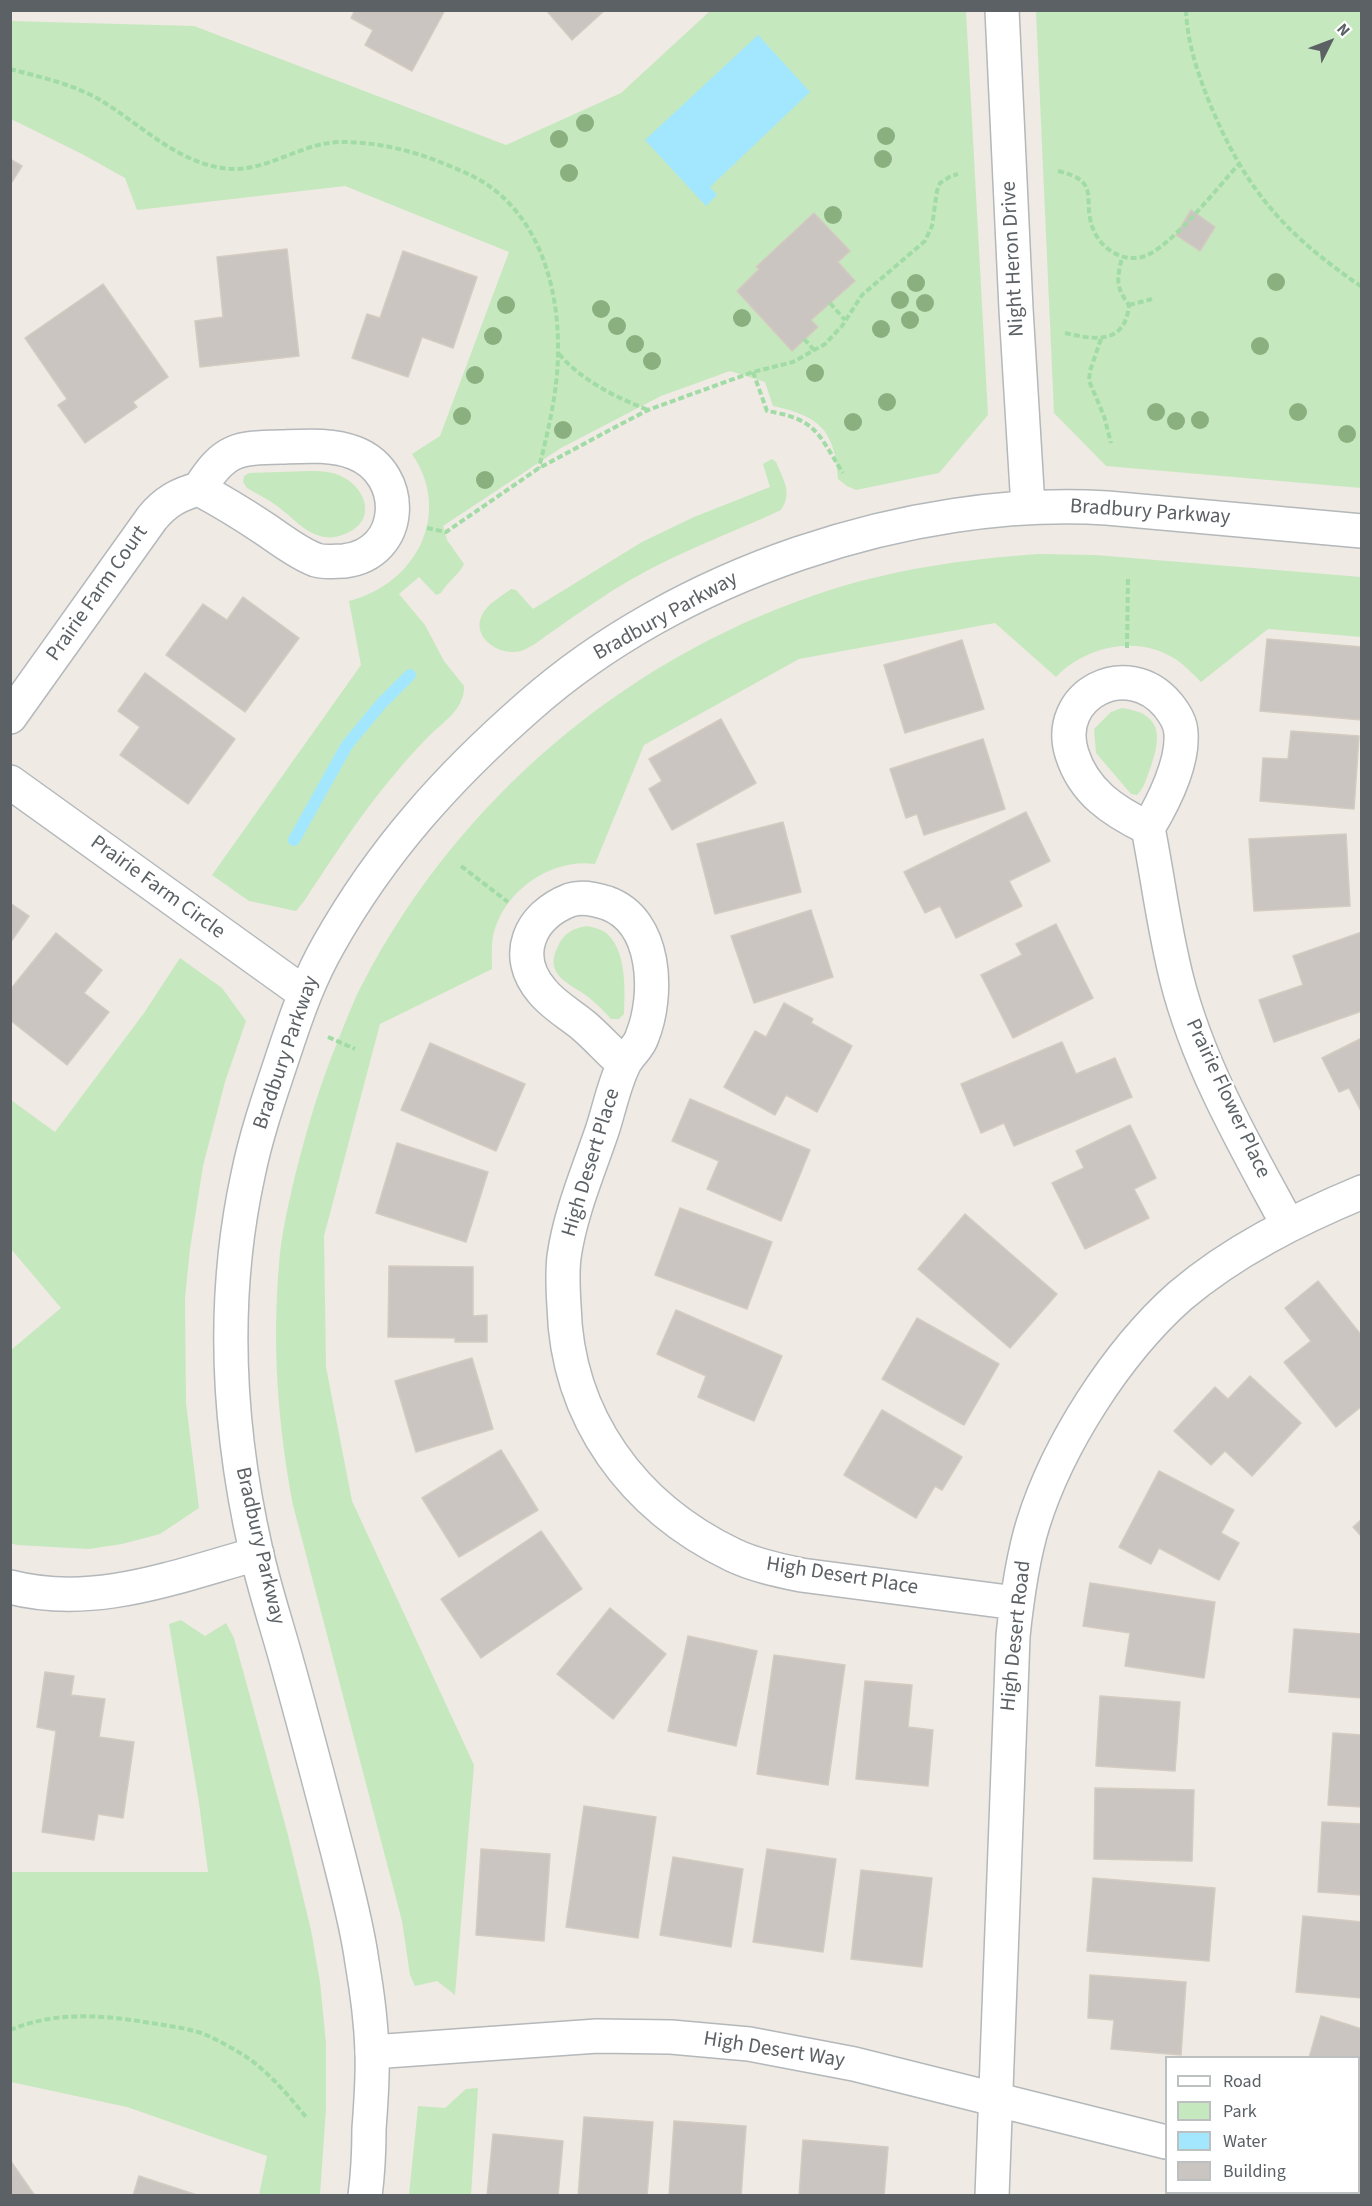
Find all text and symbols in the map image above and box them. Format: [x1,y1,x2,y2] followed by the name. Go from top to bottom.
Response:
[1300,12,1360,72] north arrow
[1332,19,1355,41] text: N
[997,181,1031,337] street label: Night Heron Drive
[1069,495,1231,531] street label: Bradbury Parkway
[42,521,154,667] street label: Prairie Farm Court
[590,567,742,667] street label: Bradbury Parkway
[85,831,229,945] street label: Prairie Farm Circle
[249,973,325,1133] street label: Bradbury Parkway
[1179,1015,1275,1183] street label: Prairie Flower Place
[558,1086,626,1240] street label: High Desert Place
[229,1465,289,1627] street label: Bradbury Parkway
[764,1553,920,1601] street label: High Desert Place
[997,1559,1037,1713] street label: High Desert Road
[702,2027,846,2075] street label: High Desert Way
[1165,2056,1360,2194] legend
[1223,2069,1262,2094] text: Road
[1223,2099,1257,2124] text: Park
[1223,2129,1267,2154] text: Water
[1223,2159,1286,2184] text: Building

